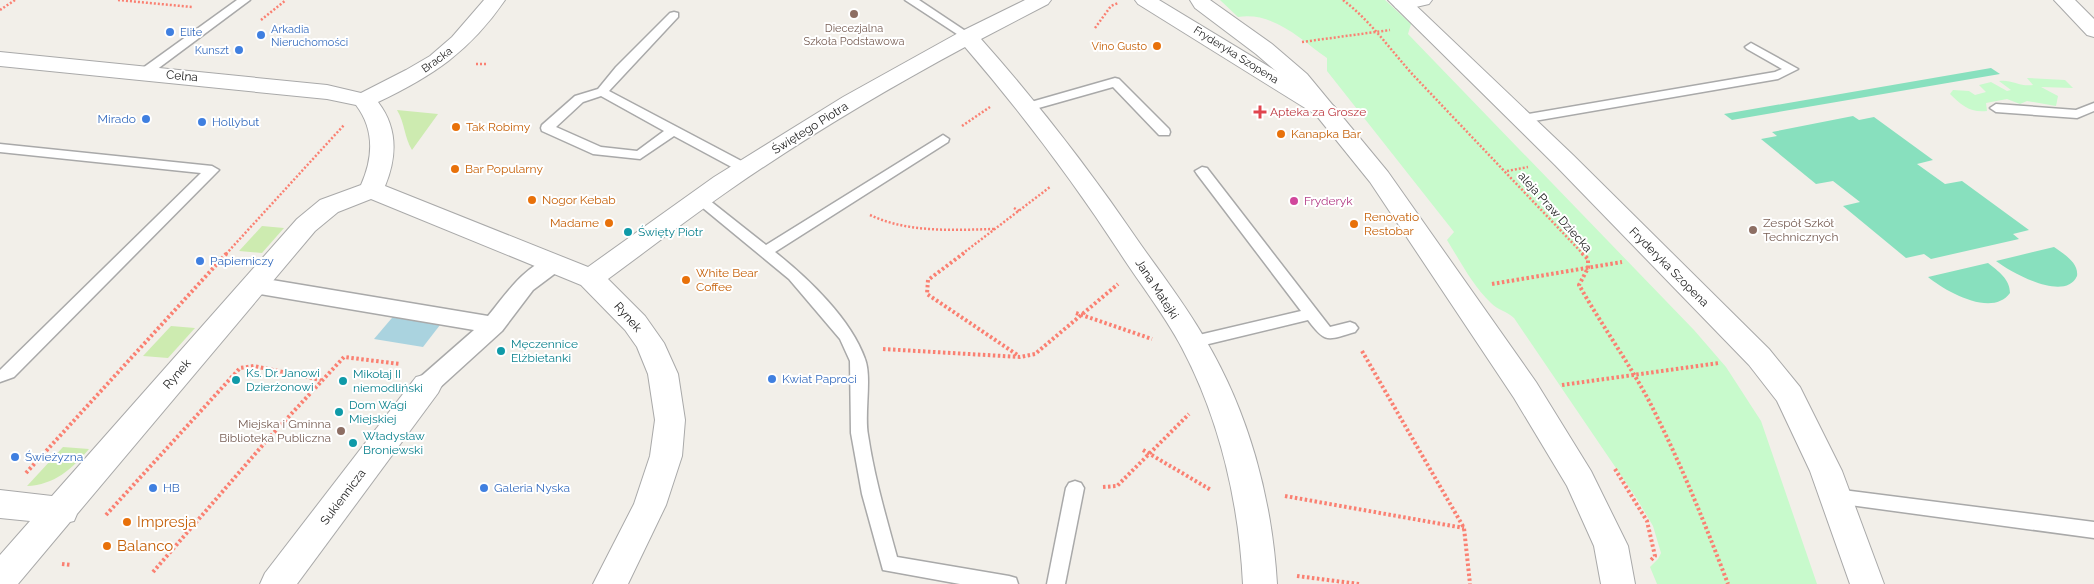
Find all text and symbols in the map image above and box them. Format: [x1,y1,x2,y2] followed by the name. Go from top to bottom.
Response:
[848,8,860,20] marker: Diecezjalna Szkoła Podstawowa
[804,22,905,48] place label: Diecezjalna Szkoła Podstawowa
[271,23,348,49] place label: Arkadia Nieruchomości
[1191,24,1281,86] street label: Fryderyka Szopena
[164,26,176,38] marker: Elite
[180,26,203,39] place label: Elite
[255,29,267,41] marker: Arkadia Nieruchomości
[1092,40,1147,53] place label: Vino Gusto
[1151,40,1163,52] marker: Vino Gusto
[195,44,229,57] place label: Kunszt
[233,44,245,56] marker: Kunszt
[419,44,455,76] street label: Bracka
[165,68,199,84] street label: Celna
[769,99,851,157] street label: Świętego Piotra
[1270,105,1366,119] place label: Apteka za Grosze
[1254,106,1266,118] marker: Apteka za Grosze
[98,112,136,126] place label: Mirado
[140,113,152,125] marker: Mirado
[212,115,259,129] place label: Hollybut
[196,116,208,128] marker: Hollybut
[466,120,531,134] place label: Tak Robimy
[450,121,462,133] marker: Tak Robimy
[1291,127,1362,141] place label: Kanapka Bar
[1275,128,1287,140] marker: Kanapka Bar
[465,162,543,176] place label: Bar Popularny
[449,163,461,175] marker: Bar Popularny
[1515,169,1595,255] street label: aleja Praw Dziecka
[542,193,616,207] place label: Nogor Kebab
[526,194,538,206] marker: Nogor Kebab
[1304,194,1353,208] place label: Fryderyk
[1288,195,1300,207] marker: Fryderyk
[1364,210,1419,238] place label: Renovatio Restobar
[550,216,599,230] place label: Madame
[1763,216,1838,244] place label: Zespół Szkół Technicznych
[603,217,615,229] marker: Madame
[1348,218,1360,230] marker: Renovatio Restobar
[1626,224,1712,310] street label: Fryderyka Szopena
[1747,224,1759,236] marker: Zespół Szkół Technicznych
[638,225,704,239] place label: Święty Piotr
[622,226,634,238] marker: Święty Piotr
[210,254,274,268] place label: Papierniczy
[194,255,206,267] marker: Papierniczy
[1133,257,1181,321] street label: Jana Matejki
[696,266,759,294] place label: White Bear Coffee
[680,274,692,286] marker: White Bear Coffee
[611,299,645,335] street label: Rynek
[511,337,578,365] place label: Męczennice Elżbietanki
[495,345,507,357] marker: Męczennice Elżbietanki
[160,356,194,392] street label: Rynek
[246,366,320,394] place label: Ks. Dr. Janowi Dzierżonowi
[353,367,423,395] place label: Mikołaj II niemodliński
[782,372,857,386] place label: Kwiat Paproci
[766,373,778,385] marker: Kwiat Paproci
[230,374,242,386] marker: Ks. Dr. Janowi Dzierżonowi
[337,375,349,387] marker: Mikołaj II niemodliński
[349,398,407,426] place label: Dom Wagi Miejskiej
[333,406,345,418] marker: Dom Wagi Miejskiej
[219,417,331,445] place label: Miejska i Gminna Biblioteka Publiczna
[335,425,347,437] marker: Miejska i Gminna Biblioteka Publiczna
[363,429,425,457] place label: Władysław Broniewski
[347,437,359,449] marker: Władysław Broniewski
[25,450,83,464] place label: Świeżyzna
[9,451,21,463] marker: Świeżyzna
[318,466,368,528] street label: Sukiennicza
[163,481,180,495] place label: HB
[494,481,570,495] place label: Galeria Nyska
[147,482,159,494] marker: HB
[478,482,490,494] marker: Galeria Nyska
[137,513,196,531] place label: Impresja
[121,516,133,528] marker: Impresja
[117,537,173,555] place label: Balanco
[101,540,113,552] marker: Balanco

